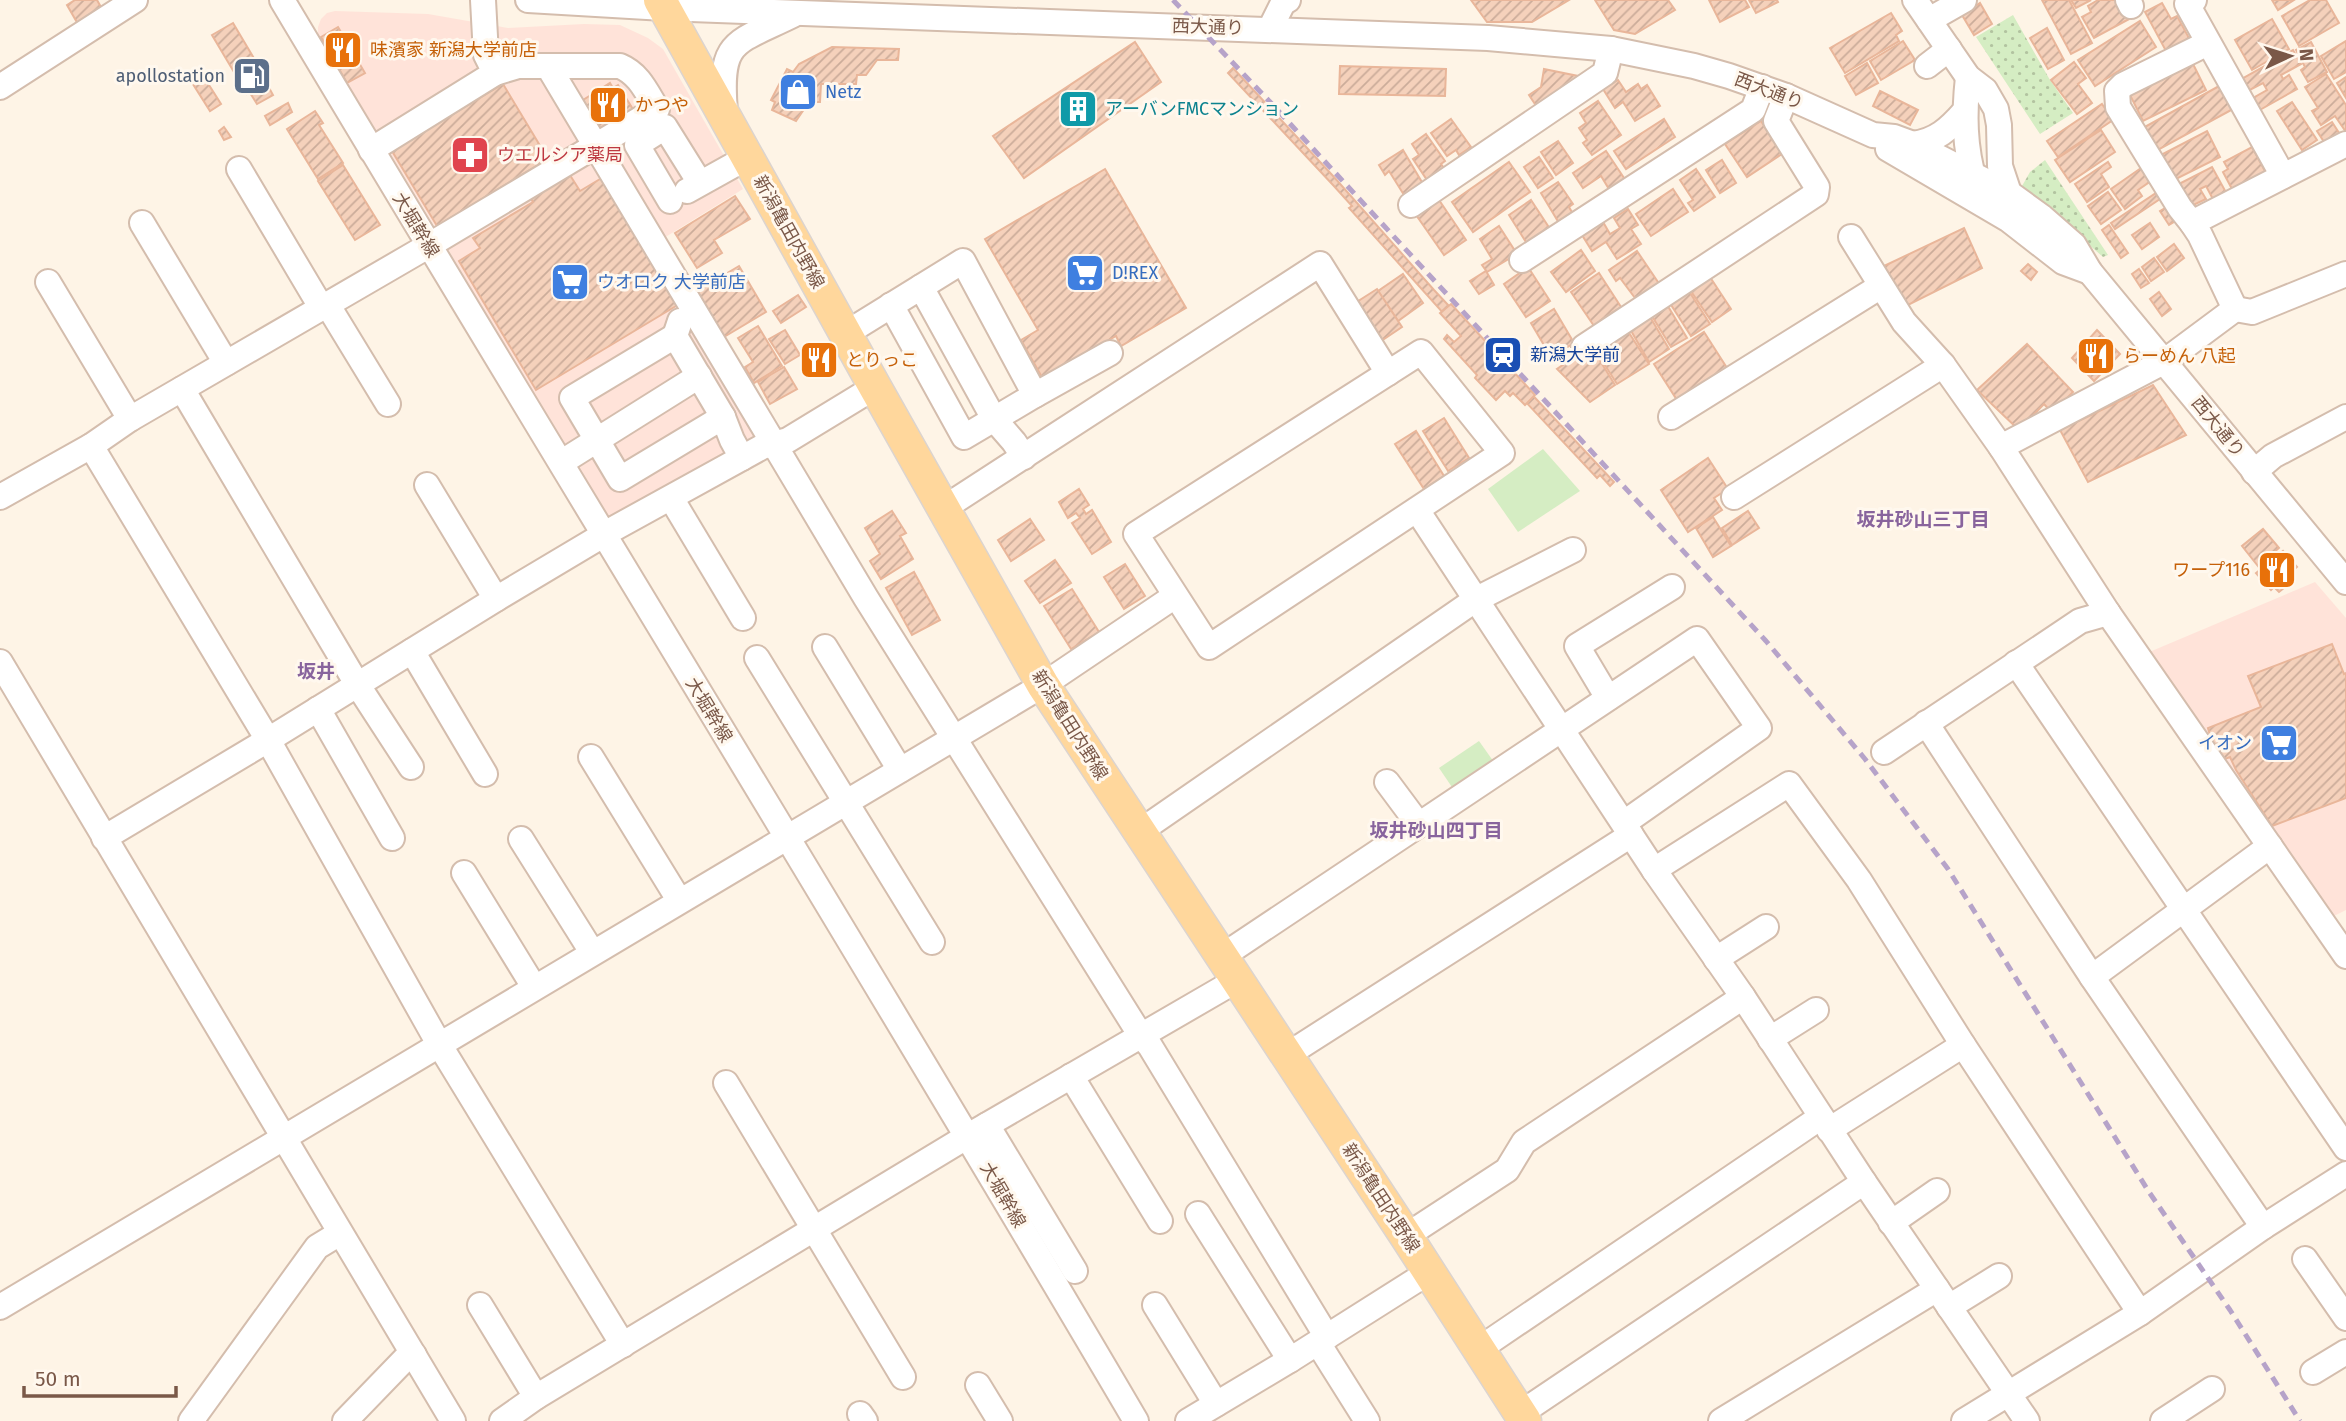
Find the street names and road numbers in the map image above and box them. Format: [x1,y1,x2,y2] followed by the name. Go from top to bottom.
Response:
[1172,15,1244,39] street label: 西大通り
[1731,68,1807,114] street label: 西大通り
[749,172,829,292] street label: 新潟亀田内野線
[388,188,444,262] street label: 大堀幹線
[2187,392,2249,462] street label: 西大通り
[1027,666,1113,784] street label: 新潟亀田内野線
[681,673,737,747] street label: 大堀幹線
[1337,1139,1425,1257] street label: 新潟亀田内野線
[975,1158,1031,1232] street label: 大堀幹線

